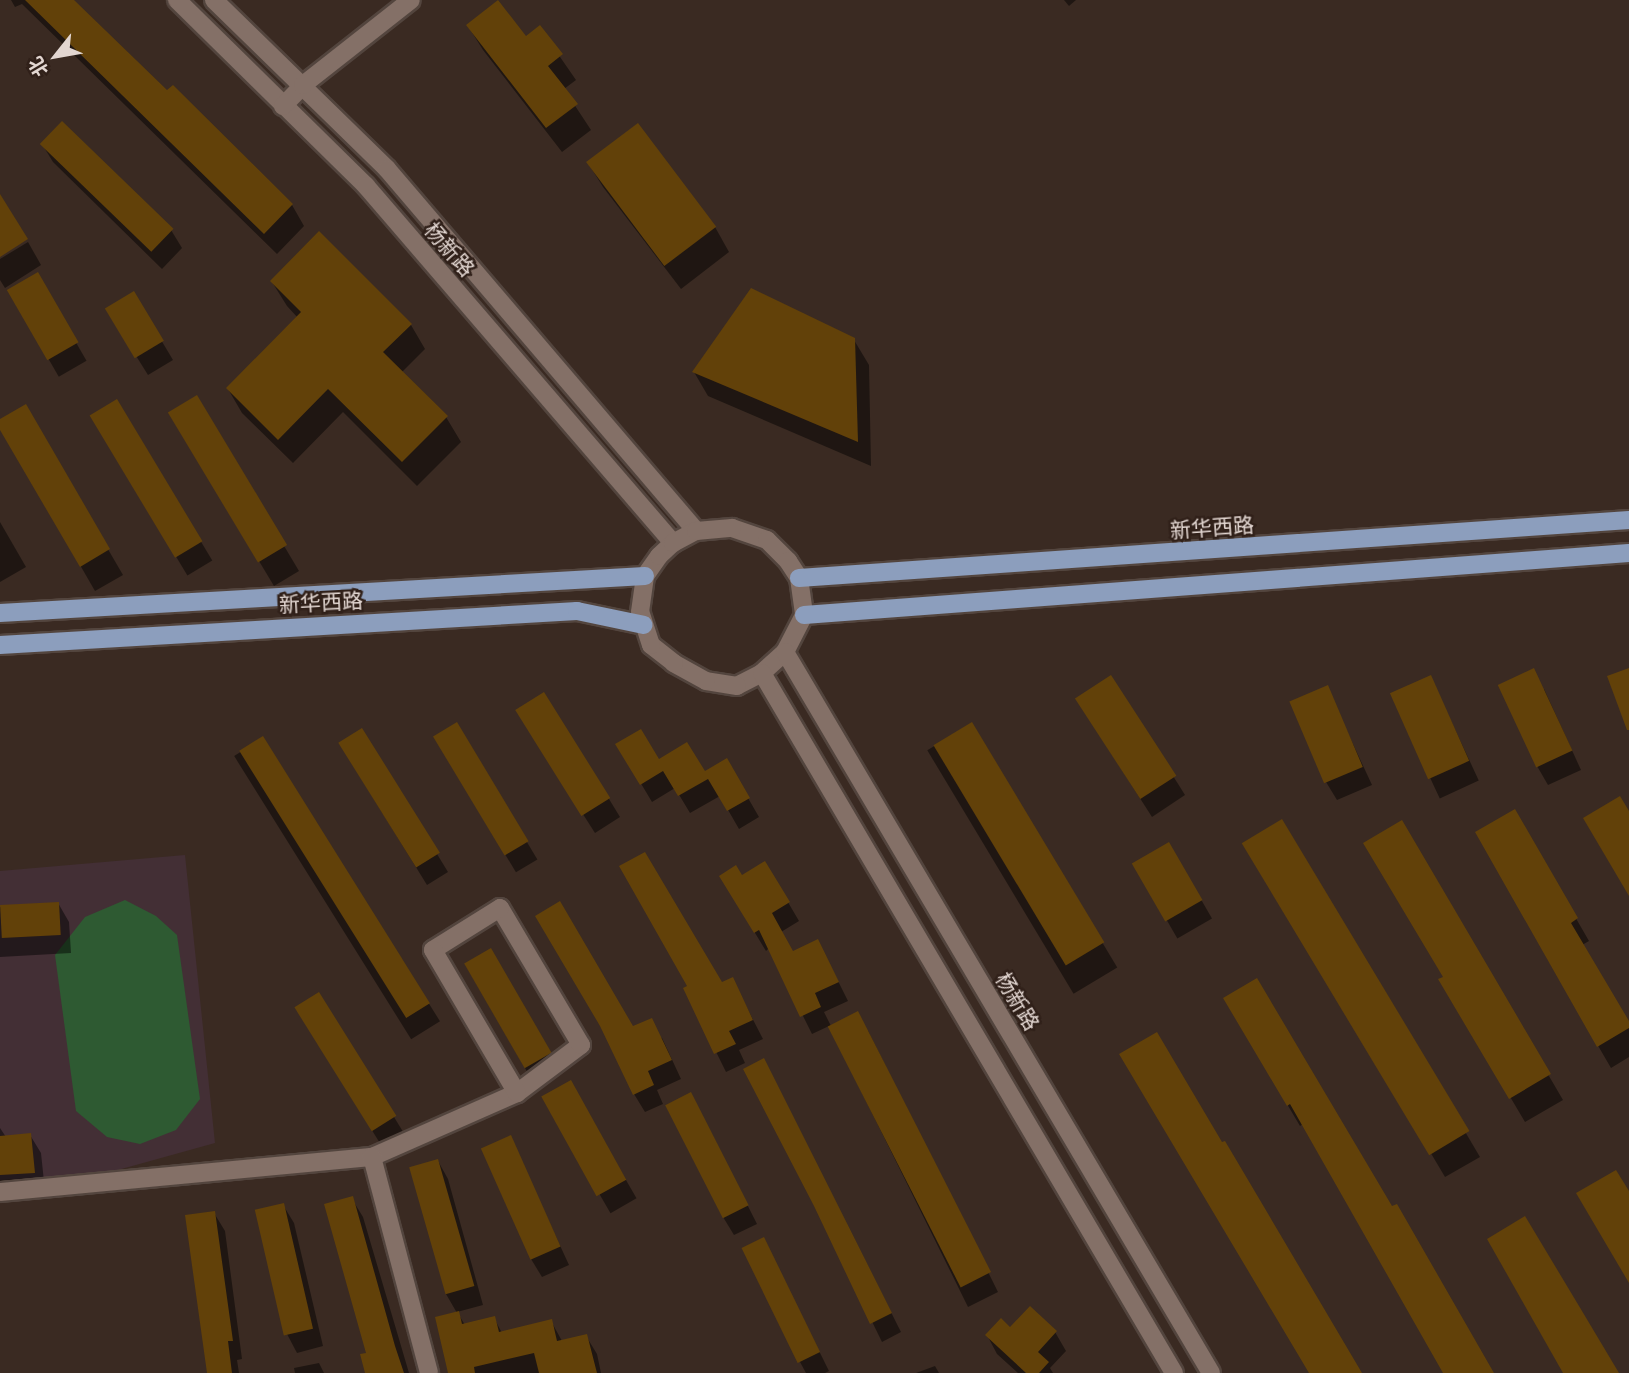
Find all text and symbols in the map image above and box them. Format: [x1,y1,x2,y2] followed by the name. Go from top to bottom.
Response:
[21,21,91,91] north arrow
[23,52,53,81] text: 北
[420,217,480,281] street label: 杨新路
[1169,512,1255,542] street label: 新华西路
[278,587,364,617] street label: 新华西路
[991,968,1045,1034] street label: 杨新路

